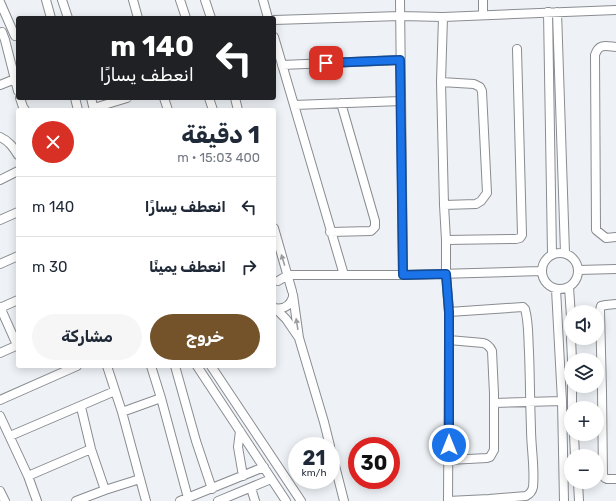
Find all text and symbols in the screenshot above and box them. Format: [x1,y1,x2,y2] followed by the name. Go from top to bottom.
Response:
[110,30,194,63] text: 140 m
[208,32,260,84] icon: left
[309,46,343,80] pin
[315,52,337,74] icon: arrive
[100,64,194,86] text: انعطف يسارًا
[32,121,74,163] button: close
[181,121,260,149] text: 1 دقيقة
[177,150,260,165] text: 400 m · 15:03
[238,196,260,218] icon: left
[32,198,74,216] text: 140 m
[145,198,226,216] text: انعطف يسارًا
[280,253,286,265] one-way arrow
[238,256,260,278] icon: right
[32,258,68,276] text: 30 m
[149,258,226,276] text: انعطف يمينًا
[564,305,604,489] map controls
[564,305,604,345] button: sound
[32,314,142,360] button: مشاركة
[150,314,260,360] button: خروج
[294,318,300,330] one-way arrow
[564,353,604,393] button: layers
[564,401,604,441] button: +
[428,424,470,466] position arrow
[348,437,400,489] speed limit sign: 30
[303,446,325,470] text: 21
[564,449,604,489] button: −
[302,467,326,479] text: km/h

